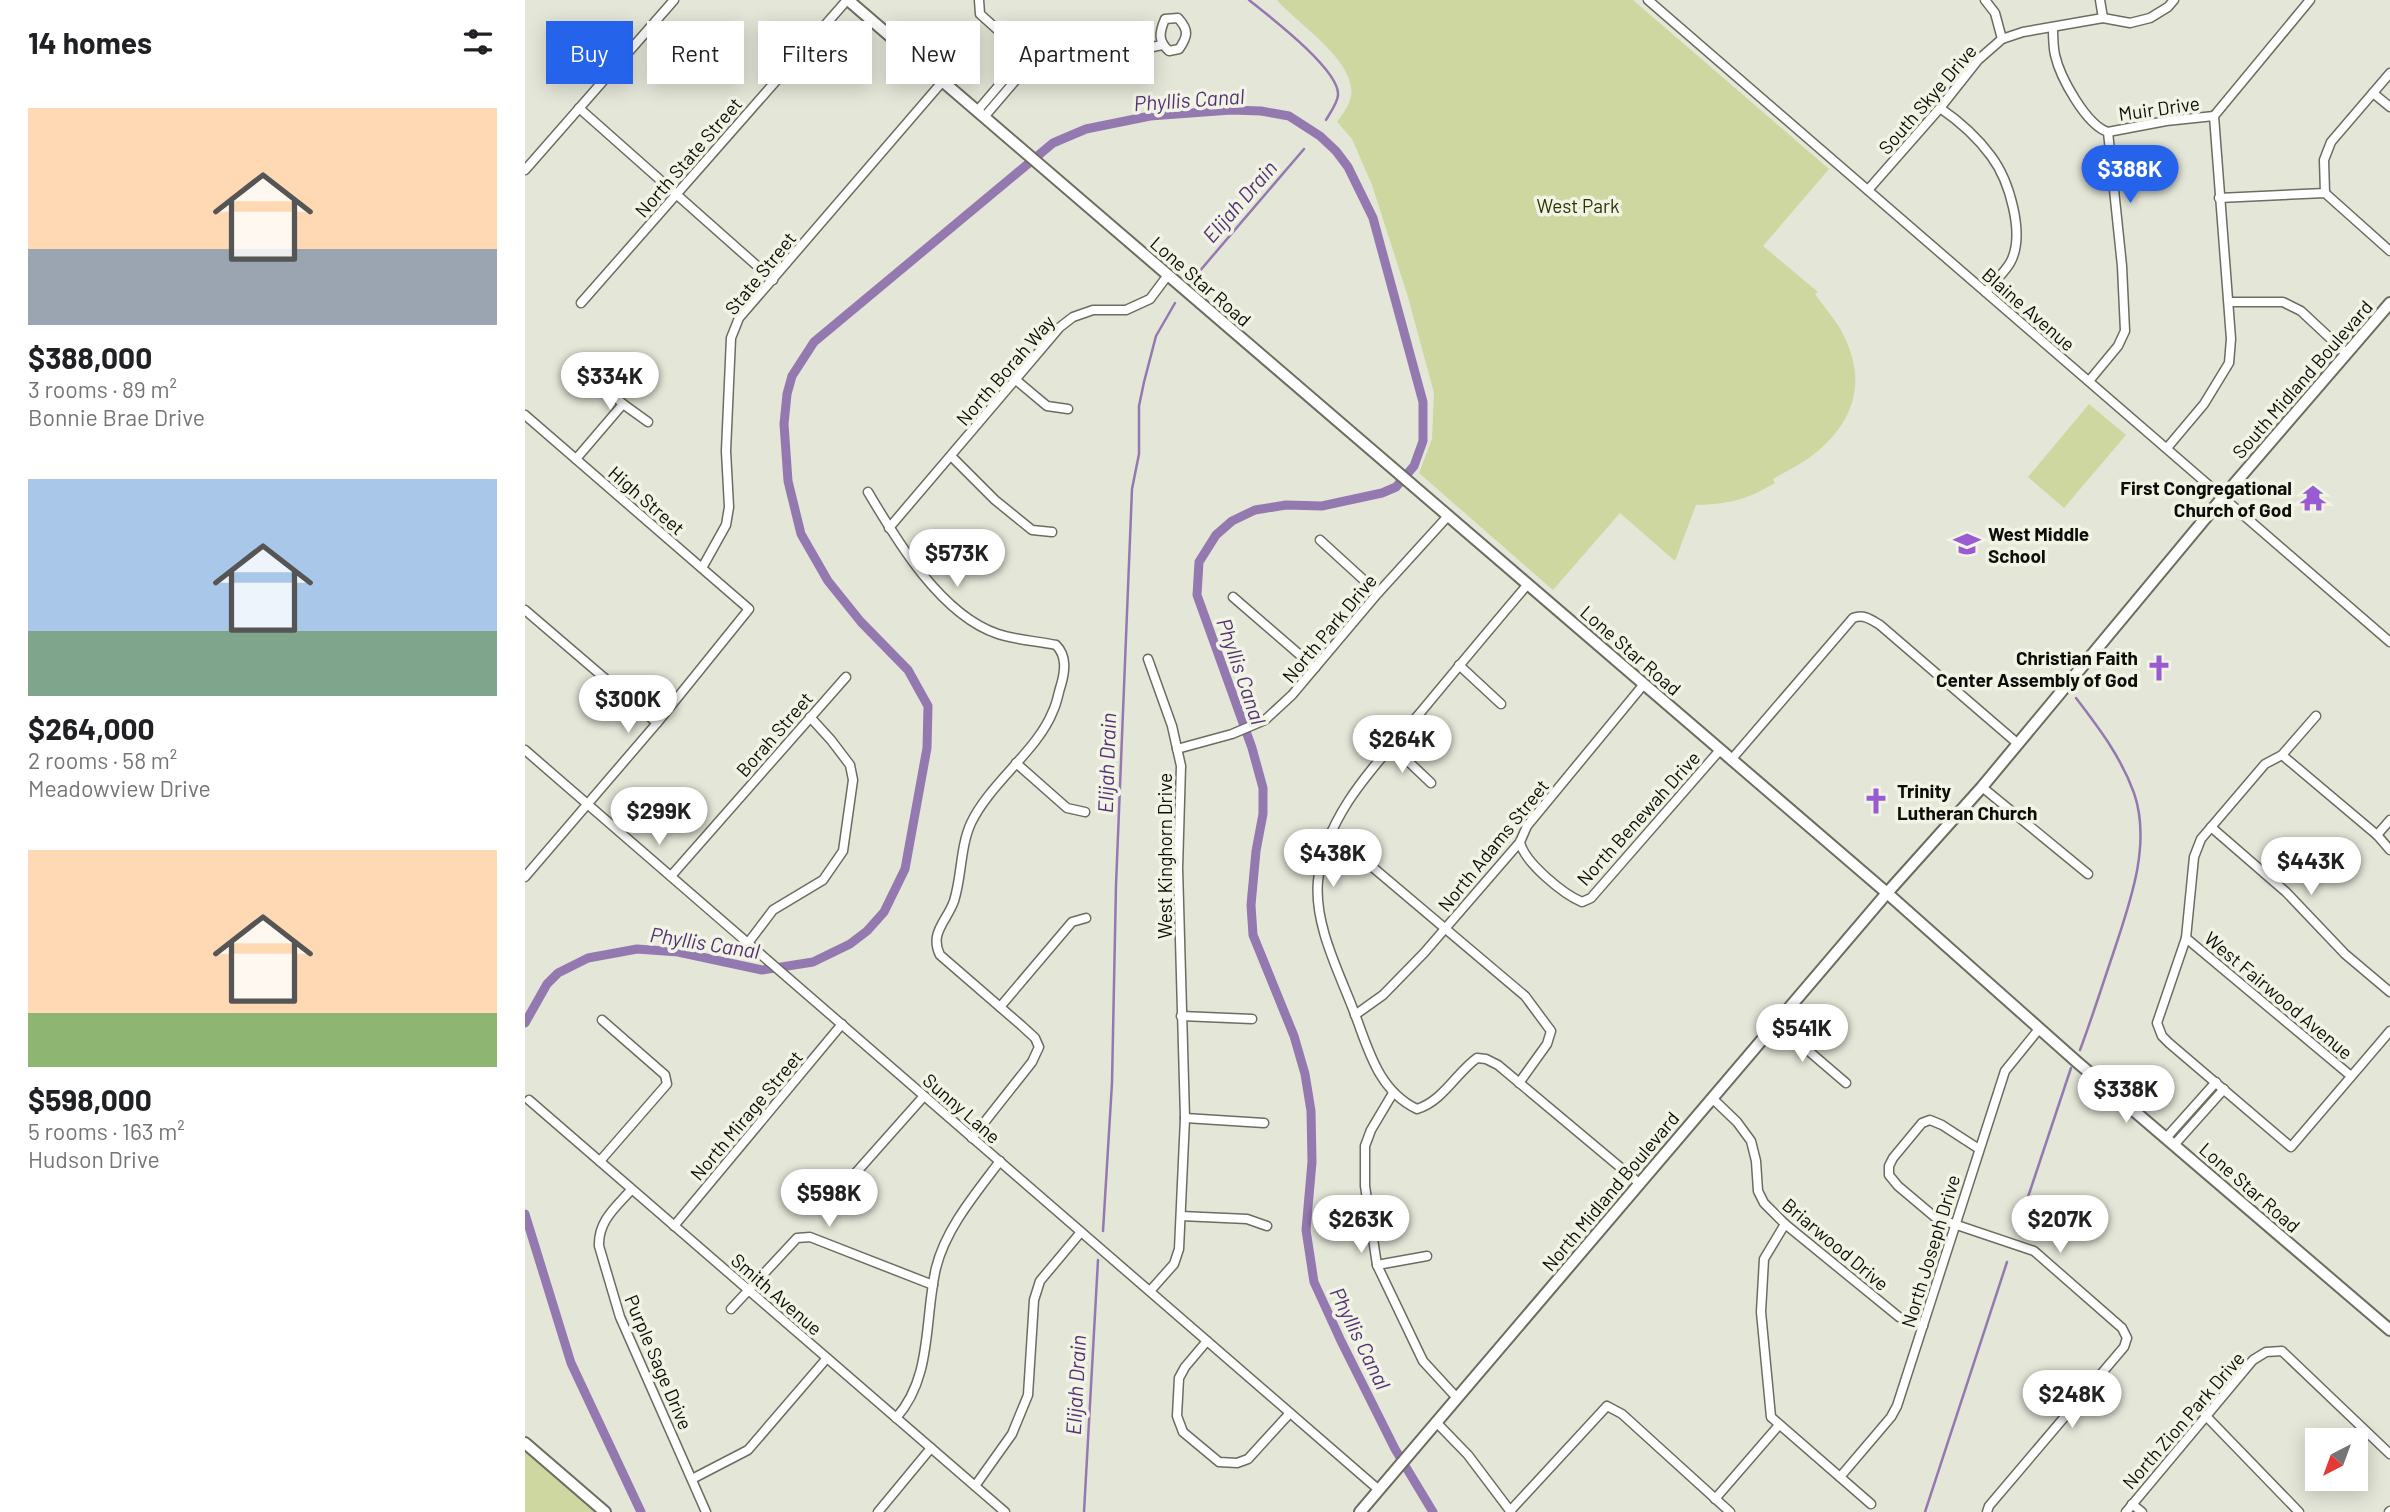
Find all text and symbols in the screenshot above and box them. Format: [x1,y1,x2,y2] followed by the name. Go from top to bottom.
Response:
[546,21,633,84] chip: Buy
[647,21,744,84] chip: Rent
[758,21,872,84] chip: Filters
[886,21,980,84] chip: New
[994,21,1154,84] chip: Apartment
[459,23,497,61] icon: filters
[28,24,152,60] text: 14 homes
[1873,39,1981,159] street label: South Skye Drive
[1133,83,1245,115] water label: Phyllis Canal
[2117,91,2201,125] street label: Muir Drive
[630,92,746,222] street label: North State Street
[2081,146,2179,205] pin: $388K
[200,154,326,280] icon: home
[2098,154,2162,182] text: $388K
[1197,155,1281,247] water label: Elijah Drain
[1537,194,1619,217] park label: West Park
[720,227,800,319] street label: State Street
[1146,231,1256,331] street label: Lone Star Road
[1978,263,2080,355] street label: Blaine Avenue
[2227,295,2377,463] street label: South Midland Boulevard
[951,310,1059,430] street label: North Borah Way
[28,339,152,375] text: $388,000
[561,352,659,412] pin: $334K
[577,361,643,389] text: $334K
[28,375,177,403] text: 3 rooms · 89 m²
[28,403,205,431] text: Bonnie Brae Drive
[604,461,690,539] street label: High Street
[2120,476,2292,521] place label: First Congregational Church of God
[2298,483,2328,513] temple icon: First Congregational Church of God
[1988,522,2089,567] place label: West Middle School
[200,525,326,651] icon: home
[1952,529,1982,559] school or university icon: West Middle School
[908,530,1006,589] pin: $573K
[925,538,989,566] text: $573K
[1277,569,1381,687] street label: North Park Drive
[1576,600,1686,700] street label: Lone Star Road
[1212,615,1272,728] water label: Phyllis Canal
[1936,646,2138,691] place label: Christian Faith Center Assembly of God
[2144,653,2174,683] church icon: Christian Faith Center Assembly of God
[579,676,677,735] pin: $300K
[595,684,661,712] text: $300K
[731,687,817,781] street label: Borah Street
[28,710,155,746] text: $264,000
[1092,712,1120,814] water label: Elijah Drain
[1353,716,1451,775] pin: $264K
[1369,724,1435,752] text: $264K
[28,746,177,774] text: 2 rooms · 58 m²
[1572,746,1704,890] street label: North Benewah Drive
[1153,773,1176,939] street label: West Kinghorn Drive
[28,774,211,802] text: Meadowview Drive
[1433,774,1553,916] street label: North Adams Street
[1897,779,2037,824] place label: Trinity Lutheran Church
[1861,786,1891,816] church icon: Trinity Lutheran Church
[610,788,708,847] pin: $299K
[627,796,691,824] text: $299K
[1284,830,1382,889] pin: $438K
[1300,838,1366,866] text: $438K
[2262,838,2360,897] pin: $443K
[2277,846,2345,874] text: $443K
[200,896,326,1022] icon: home
[648,921,762,963] water label: Phyllis Canal
[2200,926,2358,1064] street label: West Fairwood Avenue
[1753,1004,1851,1064] pin: $541K
[1772,1013,1832,1041] text: $541K
[685,1045,807,1185] street label: North Mirage Street
[2077,1066,2175,1125] pin: $338K
[919,1068,1005,1148] street label: Sunny Lane
[2094,1074,2158,1102] text: $338K
[28,1081,152,1117] text: $598,000
[1537,1107,1683,1275] street label: North Midland Boulevard
[28,1117,185,1145] text: 5 rooms · 163 m²
[2195,1137,2305,1237] street label: Lone Star Road
[28,1145,160,1173] text: Hudson Drive
[780,1170,878,1229] pin: $598K
[1896,1172,1964,1330] street label: North Joseph Drive
[797,1178,861,1206] text: $598K
[1778,1193,1894,1295] street label: Briarwood Drive
[1312,1196,1410,1255] pin: $263K
[2011,1196,2109,1255] pin: $207K
[1328,1204,1394,1232] text: $263K
[2028,1204,2092,1232] text: $207K
[727,1248,827,1340] street label: Smith Avenue
[1325,1283,1397,1394] water label: Phyllis Canal
[620,1291,698,1433] street label: Purple Sage Drive
[1060,1334,1090,1436] water label: Elijah Drain
[2117,1347,2249,1493] street label: North Zion Park Drive
[2023,1370,2121,1430] pin: $248K
[2039,1379,2105,1407] text: $248K
[2305,1428,2368,1491] north arrow
[2305,1428,2368,1491] map controls

